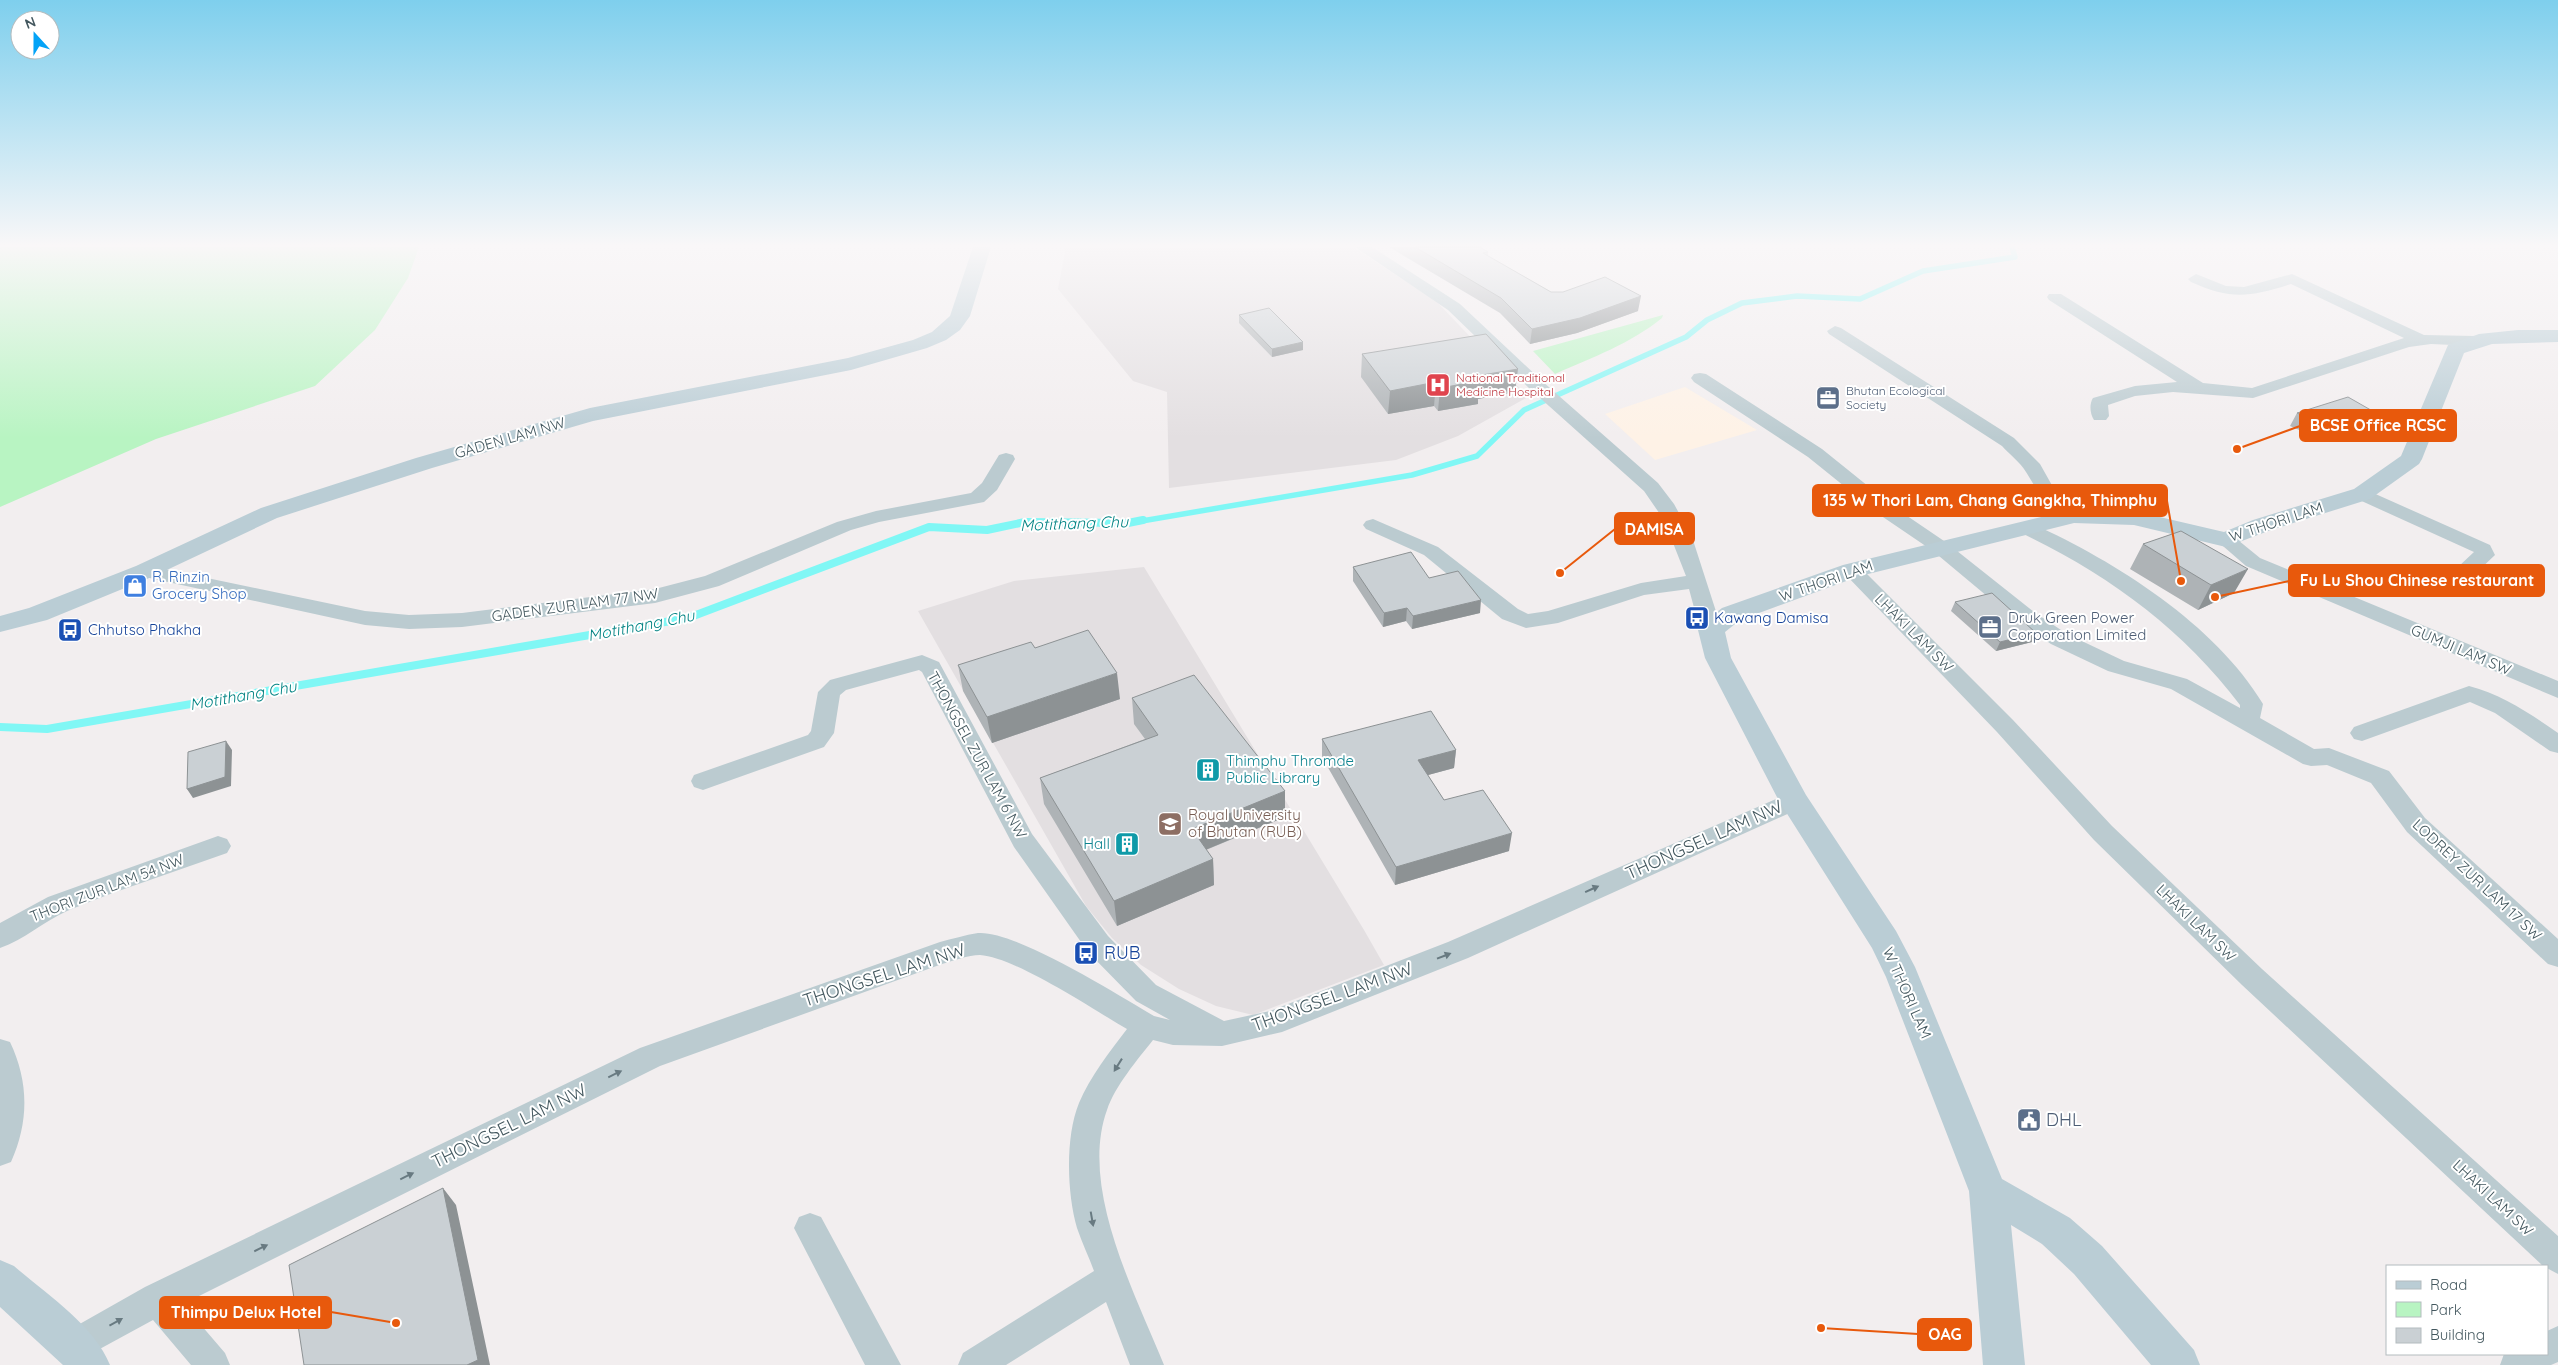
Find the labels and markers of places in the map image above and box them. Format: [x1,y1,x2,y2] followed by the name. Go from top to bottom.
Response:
[1456,370,1565,399] place label: National Traditional Medicine Hospital
[1425,372,1451,398] hospital icon: National Traditional Medicine Hospital
[1846,383,1945,412] place label: Bhutan Ecological Society
[1815,385,1841,411] office icon: Bhutan Ecological Society
[2300,410,2456,441] callout: BCSE Office RCSC
[1813,485,2167,516] callout: 135 W Thori Lam, Chang Gangkha, Thimphu
[1615,513,1694,544] callout: DAMISA
[2289,565,2544,596] callout: Fu Lu Shou Chinese restaurant
[152,567,247,603] place label: R. Rinzin Grocery Shop
[122,573,148,599] shop icon: R. Rinzin Grocery Shop
[1684,605,1710,631] bus stop icon: Kawang Damisa
[1714,608,1829,627] place label: Kawang Damisa
[2008,608,2146,644] place label: Druk Green Power Corporation Limited
[1977,614,2003,640] office icon: Druk Green Power Corporation Limited
[57,617,83,643] bus stop icon: Chhutso Phakha
[88,620,201,639] place label: Chhutso Phakha
[1226,751,1354,787] place label: Thimphu Thromde Public Library
[1195,757,1221,783] building icon: Thimphu Thromde Public Library
[1188,805,1302,841] place label: Royal University of Bhutan (RUB)
[1157,811,1183,837] school or university icon: Royal University of Bhutan (RUB)
[1114,831,1140,857] building icon: Hall
[1083,834,1110,853] place label: Hall
[1073,940,1099,966] bus stop icon: RUB
[1104,941,1141,964] place label: RUB
[2016,1107,2042,1133] public building icon: DHL
[2046,1108,2082,1131] place label: DHL
[160,1297,331,1328] callout: Thimpu Delux Hotel
[1918,1319,1971,1350] callout: OAG

